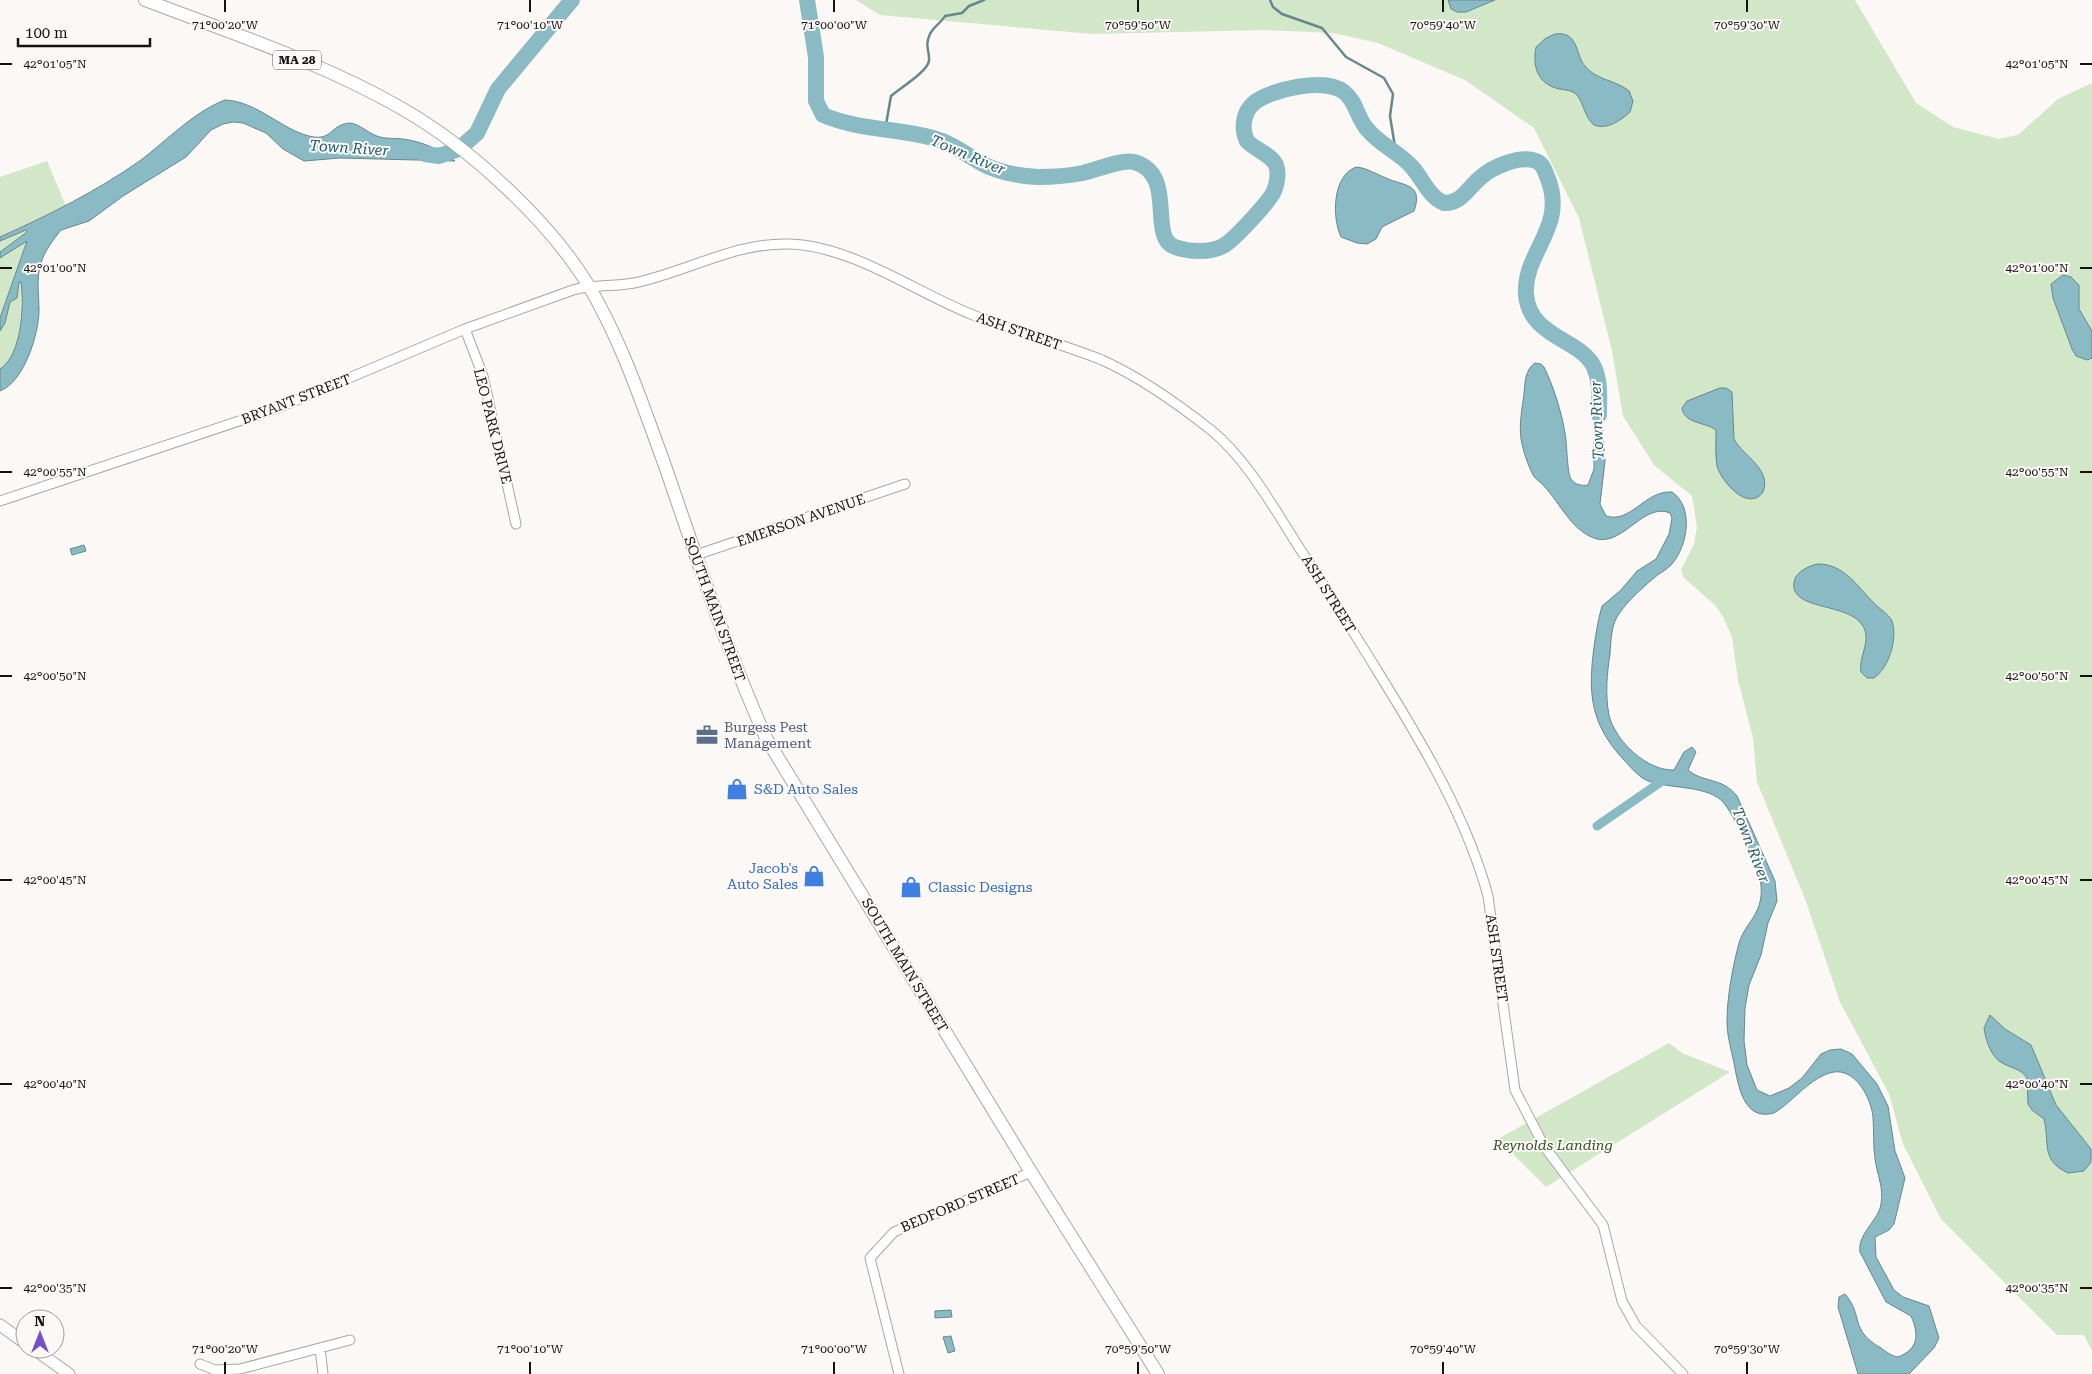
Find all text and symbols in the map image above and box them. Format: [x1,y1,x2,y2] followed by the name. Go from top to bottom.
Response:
[18,15,150,47] scale bar
[192,18,259,32] text: 71°00'20"W
[497,18,564,32] text: 71°00'10"W
[801,18,868,32] text: 71°00'00"W
[1105,18,1172,32] text: 70°59'50"W
[1410,18,1477,32] text: 70°59'40"W
[1714,18,1781,32] text: 70°59'30"W
[25,24,68,42] text: 100 m
[273,50,321,70] road number: MA 28
[23,57,87,71] text: 42°01'05"N
[2005,57,2069,71] text: 42°01'05"N
[928,131,1009,179] water label: Town River
[309,136,390,160] water label: Town River
[23,261,87,275] text: 42°01'00"N
[2005,261,2069,275] text: 42°01'00"N
[974,309,1064,353] street label: ASH STREET
[471,367,515,485] street label: LEO PARK DRIVE
[239,371,353,427] street label: BRYANT STREET
[1587,379,1607,460] water label: Town River
[23,465,87,479] text: 42°00'55"N
[2005,465,2069,479] text: 42°00'55"N
[735,491,867,549] street label: EMERSON AVENUE
[681,534,749,684] street label: SOUTH MAIN STREET
[1299,552,1359,636] street label: ASH STREET
[23,669,87,683] text: 42°00'50"N
[2005,669,2069,683] text: 42°00'50"N
[724,719,811,751] place label: Burgess Pest Management
[694,722,720,748] office icon: Burgess Pest Management
[724,776,750,802] shop icon: S&D Auto Sales
[754,781,858,797] place label: S&D Auto Sales
[1728,805,1774,886] water label: Town River
[727,860,798,892] place label: Jacob's Auto Sales
[801,863,827,889] shop icon: Jacob's Auto Sales
[23,873,87,887] text: 42°00'45"N
[2005,873,2069,887] text: 42°00'45"N
[898,874,924,900] shop icon: Classic Designs
[928,879,1033,895] place label: Classic Designs
[859,895,951,1035] street label: SOUTH MAIN STREET
[1483,913,1511,1003] street label: ASH STREET
[23,1077,87,1091] text: 42°00'40"N
[2005,1077,2069,1091] text: 42°00'40"N
[1492,1137,1613,1153] park label: Reynolds Landing
[898,1171,1022,1235] street label: BEDFORD STREET
[23,1281,87,1295] text: 42°00'35"N
[2005,1281,2069,1295] text: 42°00'35"N
[15,1309,65,1359] north arrow
[35,1313,46,1329] text: N
[192,1342,259,1356] text: 71°00'20"W
[497,1342,564,1356] text: 71°00'10"W
[801,1342,868,1356] text: 71°00'00"W
[1105,1342,1172,1356] text: 70°59'50"W
[1410,1342,1477,1356] text: 70°59'40"W
[1714,1342,1781,1356] text: 70°59'30"W

